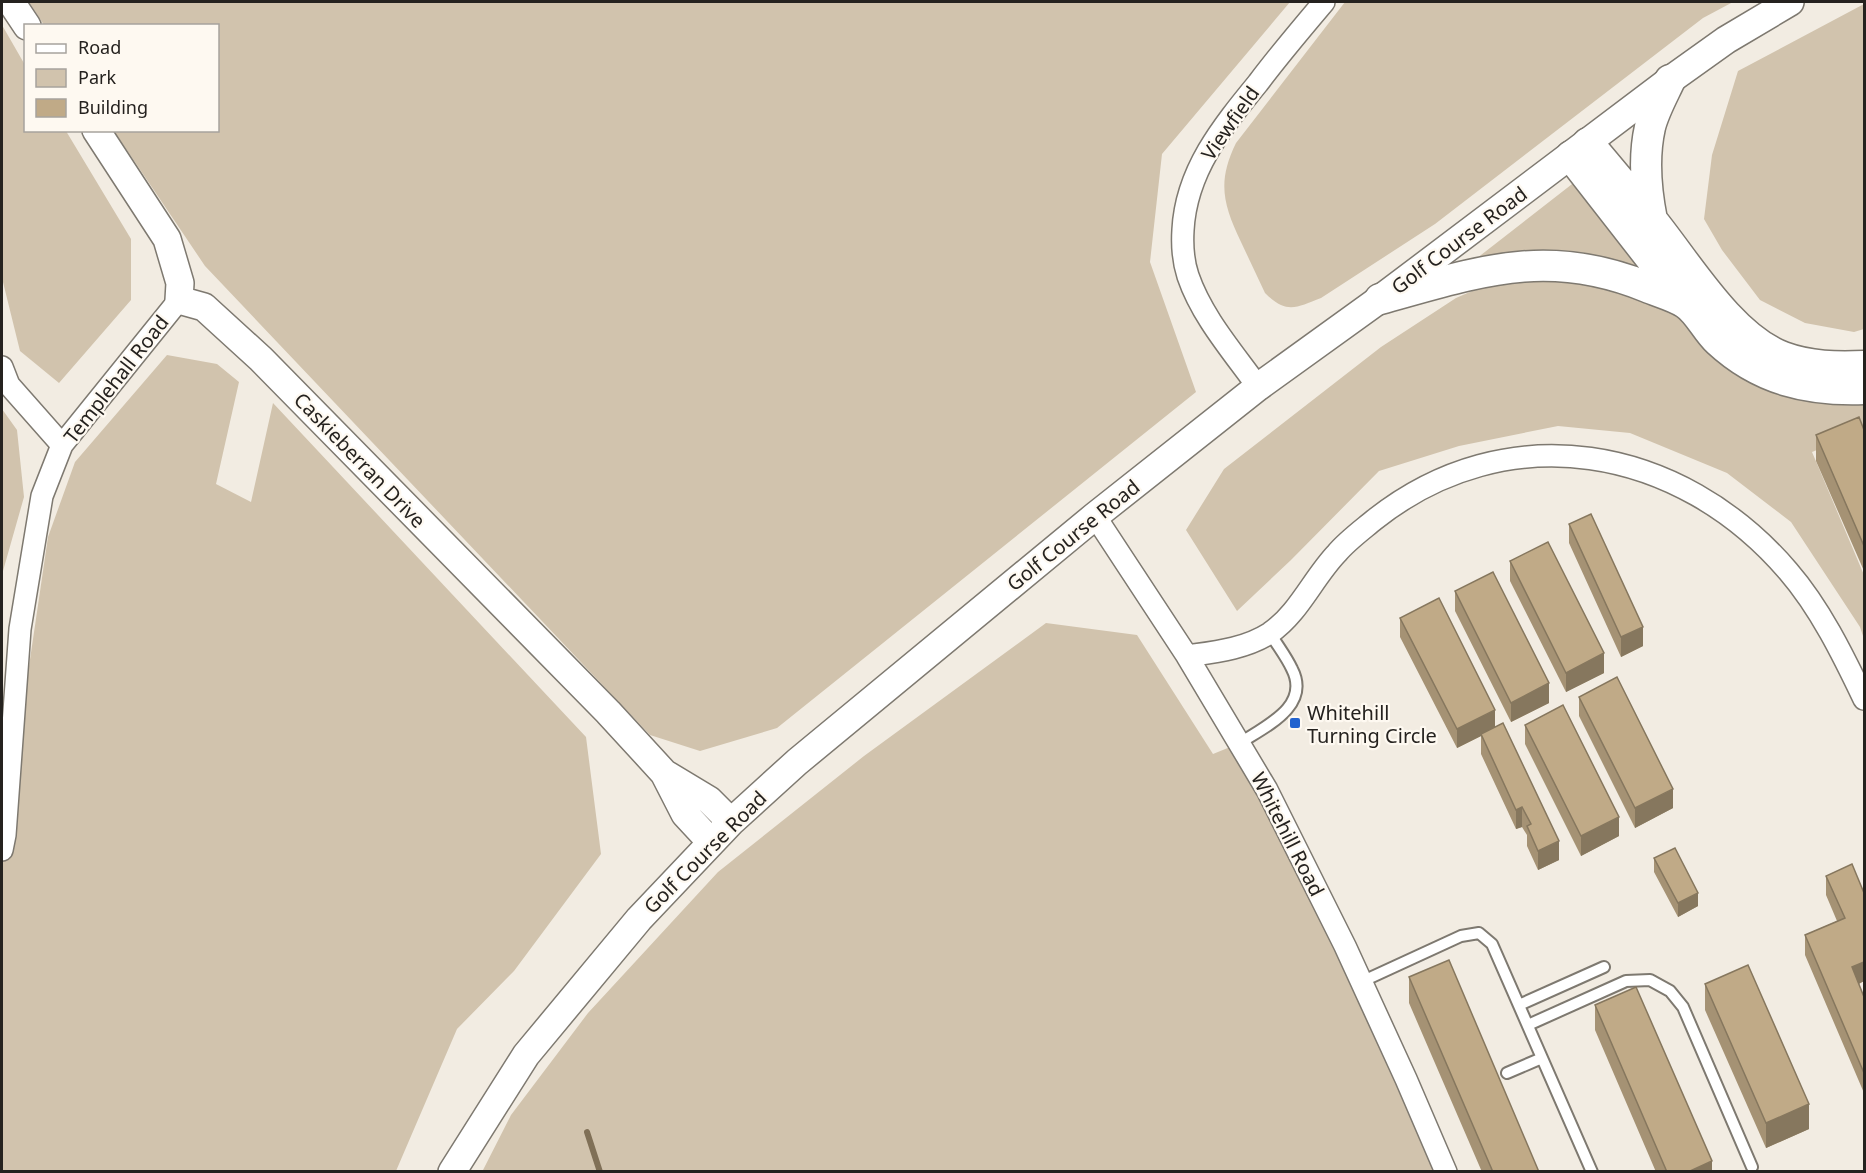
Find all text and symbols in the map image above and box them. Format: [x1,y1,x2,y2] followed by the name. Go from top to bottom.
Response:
[24,24,219,132] legend
[78,35,121,59] text: Road
[78,65,116,89] text: Park
[1195,81,1265,165] street label: Viewfield
[78,95,148,119] text: Building
[1386,180,1532,300] street label: Golf Course Road
[57,309,175,449] street label: Templehall Road
[288,386,432,534] street label: Caskieberran Drive
[1001,473,1145,597] street label: Golf Course Road
[1307,699,1437,749] place label: Whitehill Turning Circle
[1288,716,1302,730] marker: Whitehill Turning Circle
[1245,767,1331,901] street label: Whitehill Road
[638,785,772,919] street label: Golf Course Road

